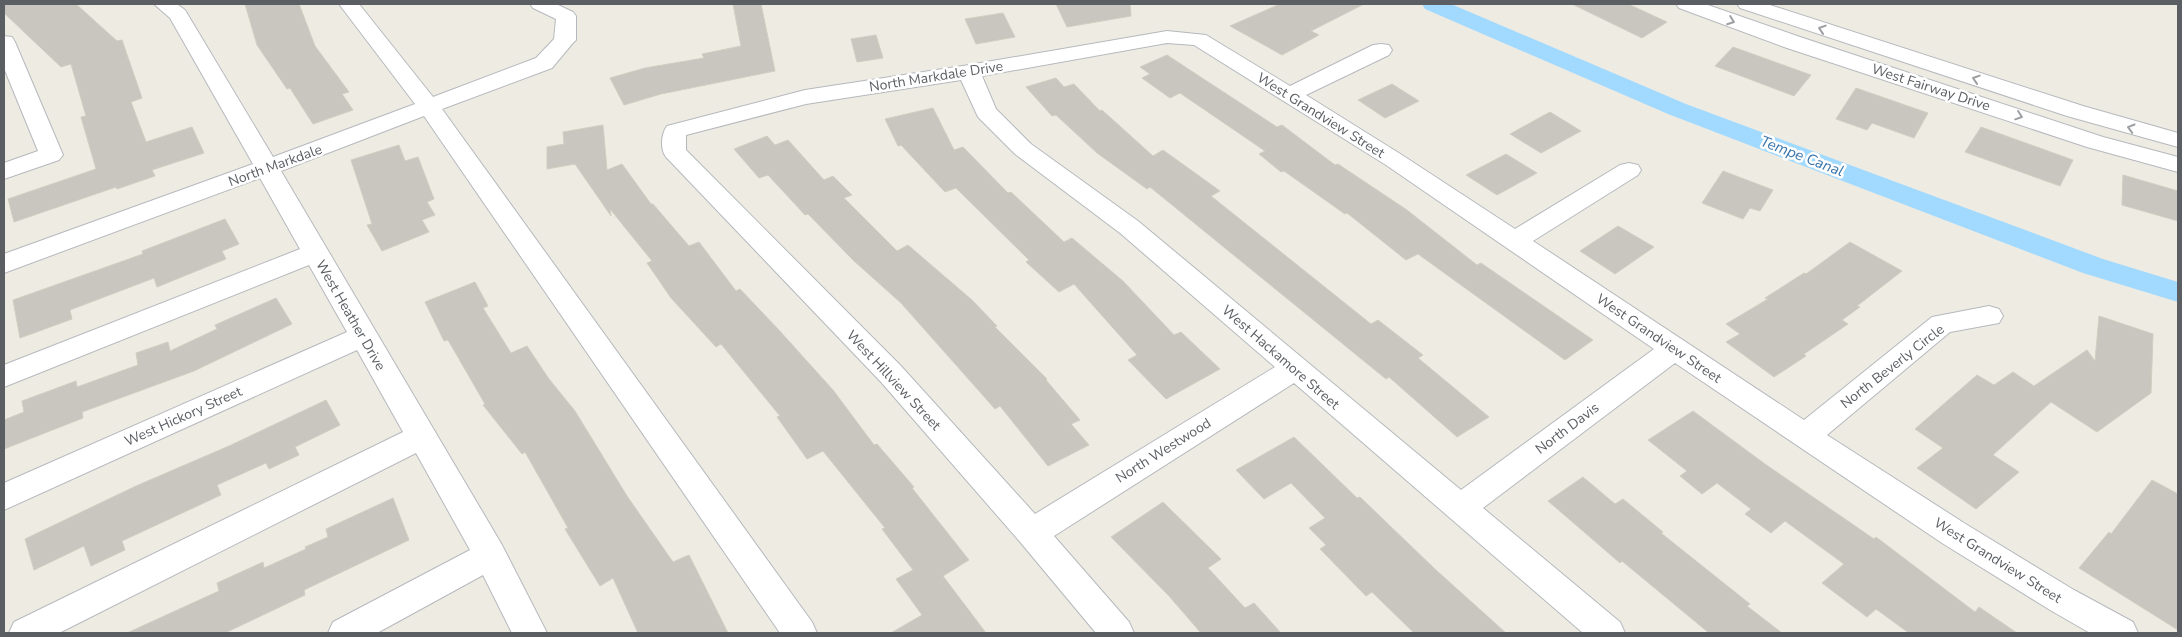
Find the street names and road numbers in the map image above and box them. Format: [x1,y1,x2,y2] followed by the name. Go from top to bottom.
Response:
[868,57,1004,96] street label: North Markdale Drive
[1869,59,1993,116] street label: West Fairway Drive
[1253,68,1388,163] street label: West Grandview Street
[226,140,325,191] street label: North Markdale
[311,256,390,374] street label: West Heather Drive
[1592,289,1725,388] street label: West Grandview Street
[1218,301,1344,414] street label: West Hackamore Street
[1837,320,1948,413] street label: North Beverly Circle
[842,326,945,435] street label: West Hillview Street
[122,382,245,451] street label: West Hickory Street
[1532,398,1603,459] street label: North Davis
[1112,413,1215,487] street label: North Westwood
[1930,513,2065,608] street label: West Grandview Street

